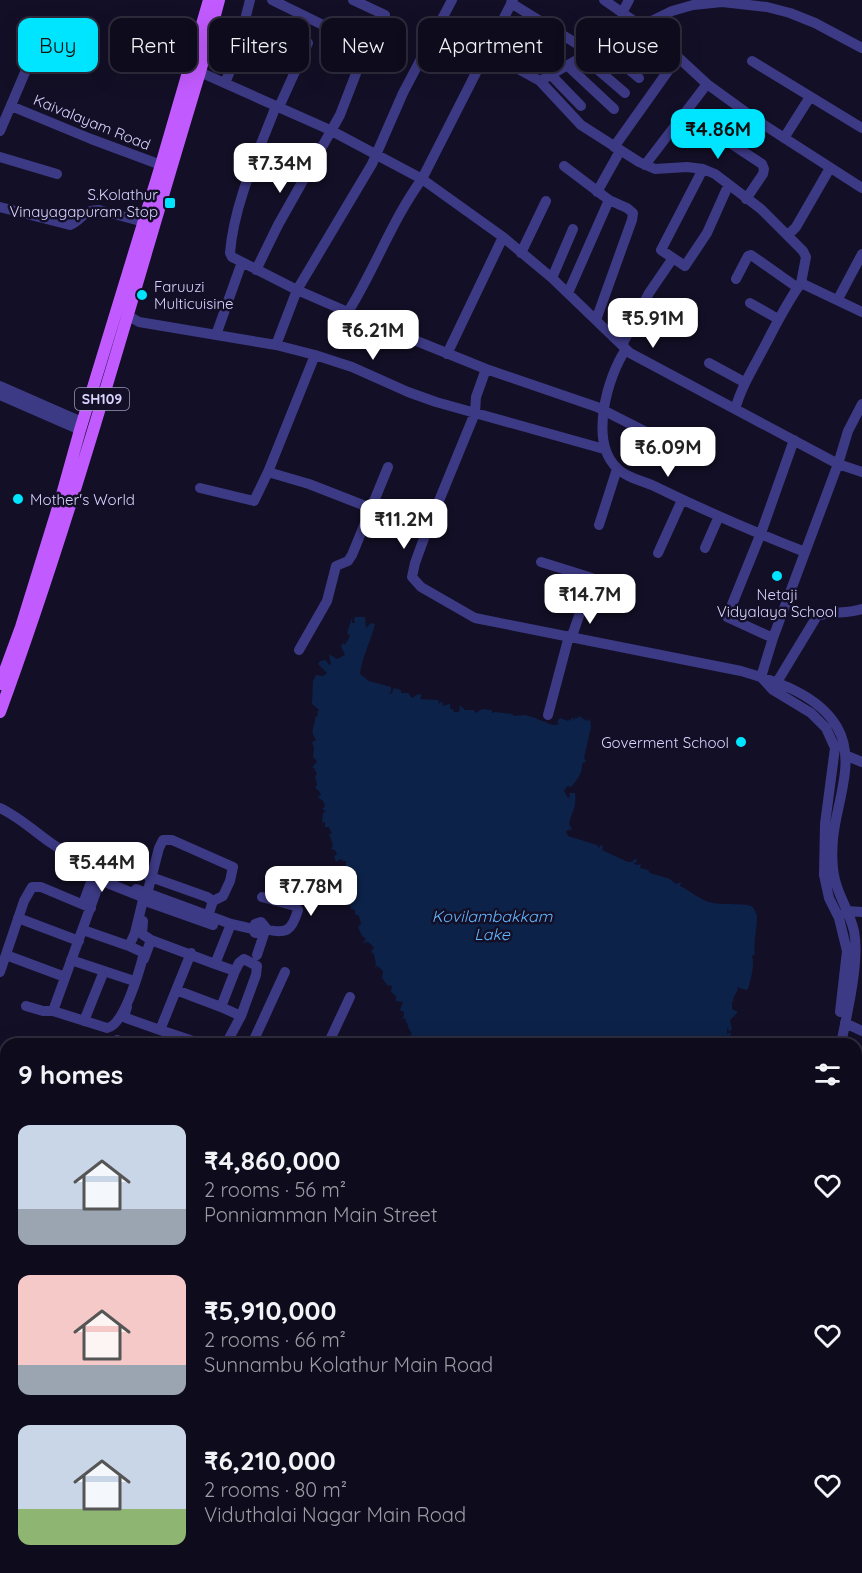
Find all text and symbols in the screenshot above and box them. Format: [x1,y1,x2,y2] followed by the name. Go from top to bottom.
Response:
[18,18,98,72] chip: Buy
[110,18,197,72] chip: Rent
[209,18,309,72] chip: Filters
[321,18,406,72] chip: New
[418,18,564,72] chip: Apartment
[576,18,680,72] chip: House
[31,90,153,154] street label: Kaivalayam Road
[669,109,767,160] pin: ₹4.86M
[685,116,751,141] text: ₹4.86M
[231,143,329,194] pin: ₹7.34M
[248,150,312,175] text: ₹7.34M
[9,185,158,221] place label: S.Kolathur Vinayagapuram Stop
[163,196,177,210] marker: S.Kolathur Vinayagapuram Stop
[154,277,234,313] place label: Faruuzi Multicuisine
[135,288,149,302] marker: Faruuzi Multicuisine
[604,298,702,349] pin: ₹5.91M
[622,305,684,330] text: ₹5.91M
[324,310,422,361] pin: ₹6.21M
[342,317,404,342] text: ₹6.21M
[75,388,129,410] road number: SH109
[619,427,717,478] pin: ₹6.09M
[634,434,702,459] text: ₹6.09M
[30,490,135,509] place label: Mother's World
[11,492,25,506] marker: Mother's World
[355,499,453,550] pin: ₹11.2M
[374,506,434,531] text: ₹11.2M
[770,569,784,583] marker: Netaji Vidyalaya School
[541,574,639,625] pin: ₹14.7M
[559,581,621,606] text: ₹14.7M
[717,585,837,621] place label: Netaji Vidyalaya School
[601,733,729,752] place label: Goverment School
[734,735,748,749] marker: Goverment School
[53,842,151,893] pin: ₹5.44M
[69,849,135,874] text: ₹5.44M
[262,866,360,917] pin: ₹7.78M
[279,873,343,898] text: ₹7.78M
[432,906,553,944] water label: Kovilambakkam Lake
[18,1058,123,1091] text: 9 homes
[811,1058,844,1091] icon: filters
[204,1144,340,1177] text: ₹4,860,000
[66,1149,138,1221] icon: home
[811,1169,844,1202] icon: heart
[204,1177,346,1202] text: 2 rooms · 56 m²
[204,1202,438,1227] text: Ponniamman Main Street
[204,1294,336,1327] text: ₹5,910,000
[66,1299,138,1371] icon: home
[811,1319,844,1352] icon: heart
[204,1327,346,1352] text: 2 rooms · 66 m²
[204,1352,493,1377] text: Sunnambu Kolathur Main Road
[204,1444,336,1477] text: ₹6,210,000
[66,1449,138,1521] icon: home
[811,1469,844,1502] icon: heart
[204,1477,347,1502] text: 2 rooms · 80 m²
[204,1502,466,1527] text: Viduthalai Nagar Main Road

